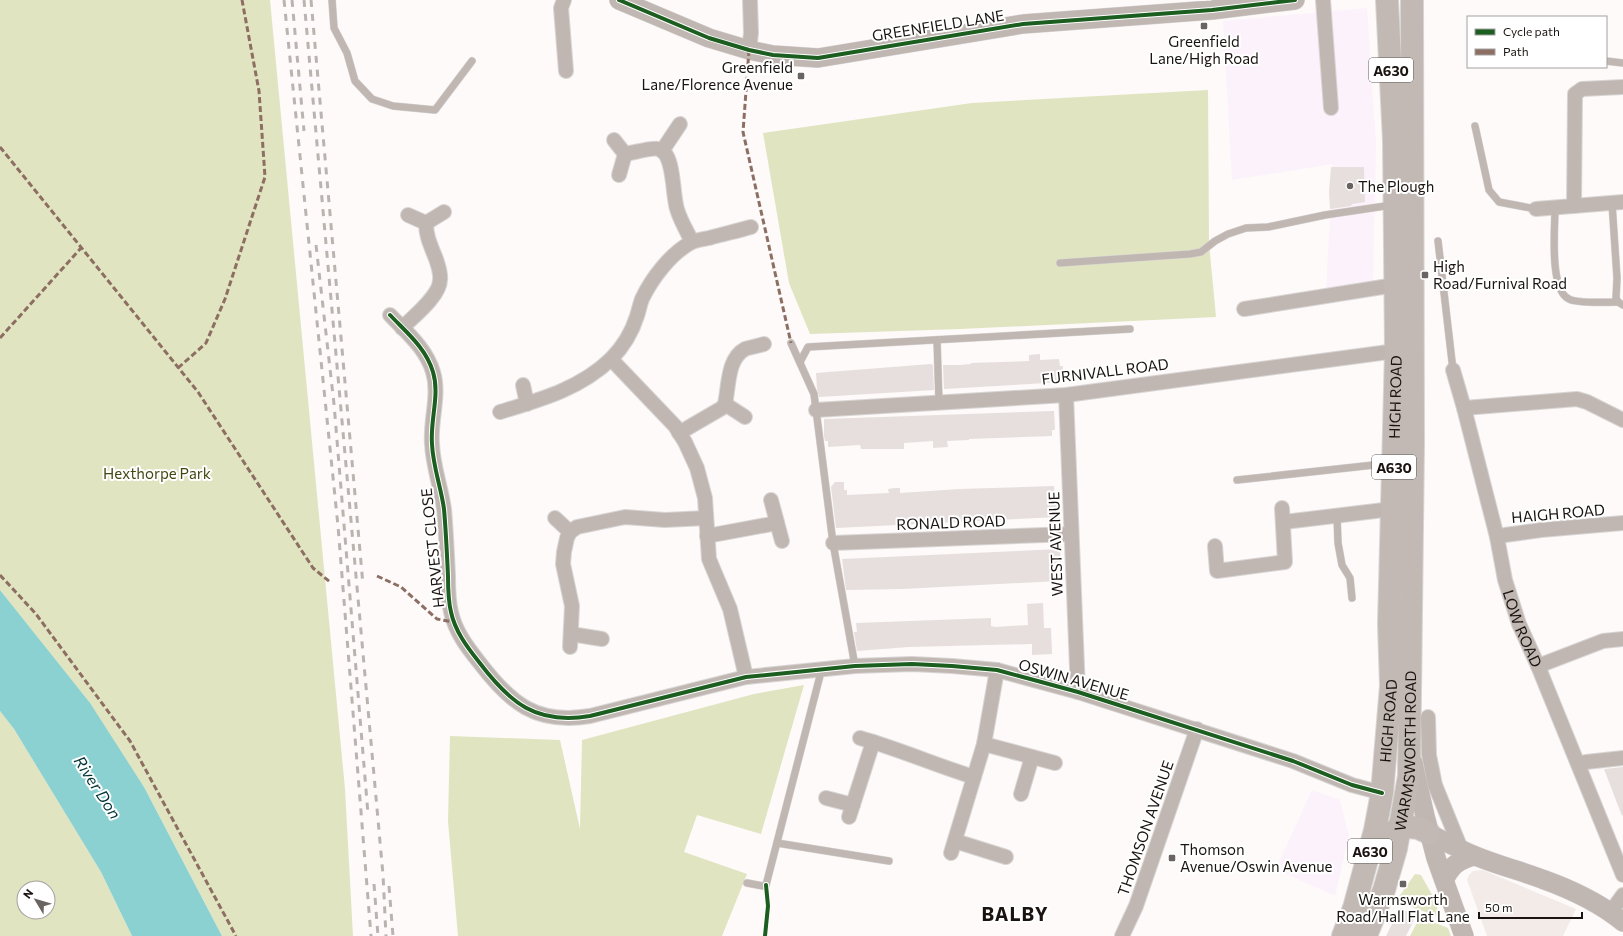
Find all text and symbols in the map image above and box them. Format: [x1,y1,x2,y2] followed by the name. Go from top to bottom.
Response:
[871,6,1005,44] street label: GREENFIELD LANE
[1467,16,1607,68] legend
[1199,21,1209,31] marker: Greenfield Lane/High Road
[1503,24,1560,38] text: Cycle path
[1149,32,1259,67] place label: Greenfield Lane/High Road
[1503,44,1529,58] text: Path
[642,58,793,93] place label: Greenfield Lane/Florence Avenue
[1369,58,1413,82] road number: A630
[796,71,806,81] marker: Greenfield Lane/Florence Avenue
[1358,177,1434,195] place label: The Plough
[1345,181,1355,191] marker: The Plough
[1433,257,1567,292] place label: High Road/Furnival Road
[1420,270,1430,280] marker: High Road/Furnival Road
[1041,354,1169,388] street label: FURNIVALL ROAD
[1385,355,1405,439] street label: HIGH ROAD
[1372,455,1416,479] road number: A630
[103,464,211,482] park label: Hexthorpe Park
[417,487,447,609] street label: HARVEST CLOSE
[1044,491,1066,597] street label: WEST AVENUE
[1510,500,1606,526] street label: HAIGH ROAD
[896,511,1006,533] street label: RONALD ROAD
[1500,588,1546,670] street label: LOW ROAD
[1017,655,1131,703] street label: OSWIN AVENUE
[1390,671,1419,833] street label: WARMSWORTH ROAD
[1376,679,1400,763] street label: HIGH ROAD
[71,752,125,822] water label: River Don
[1113,758,1177,898] street label: THOMSON AVENUE
[1348,839,1392,863] road number: A630
[1180,840,1333,875] place label: Thomson Avenue/Oswin Avenue
[1167,853,1177,863] marker: Thomson Avenue/Oswin Avenue
[1398,879,1408,889] marker: Warmsworth Road/Hall Flat Lane
[16,880,56,920] north arrow
[20,886,35,901] text: N
[1336,890,1470,925] place label: Warmsworth Road/Hall Flat Lane
[1479,894,1582,920] scale bar
[1485,900,1513,914] text: 50 m
[981,902,1049,925] district label: BALBY

